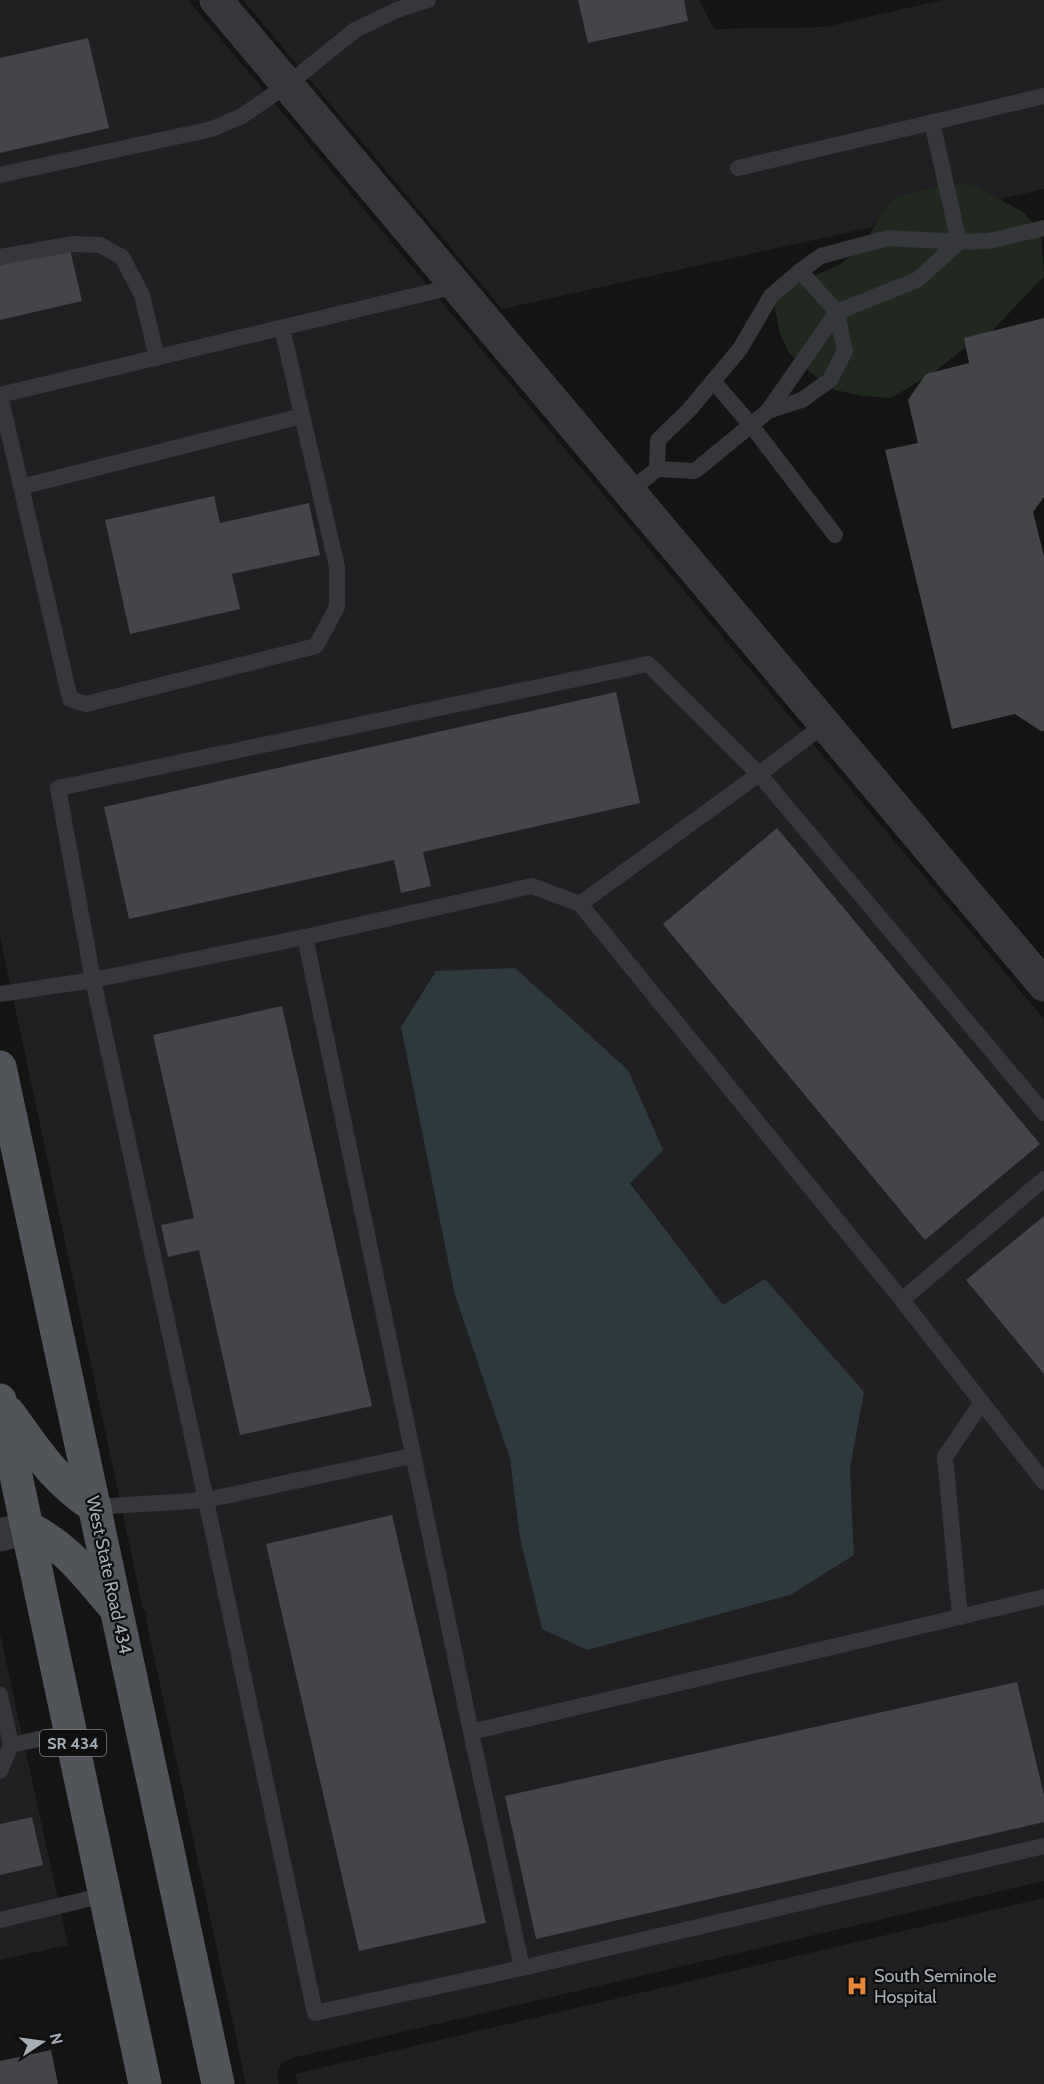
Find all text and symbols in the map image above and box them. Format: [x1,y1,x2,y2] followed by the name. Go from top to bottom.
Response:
[82,1494,136,1656] street label: West State Road 434
[40,1730,106,1756] road number: SR 434
[874,1965,996,2008] place label: South Seminole Hospital
[845,1974,869,1998] hospital icon: South Seminole Hospital
[12,2012,72,2072] north arrow
[46,2031,67,2046] text: N

